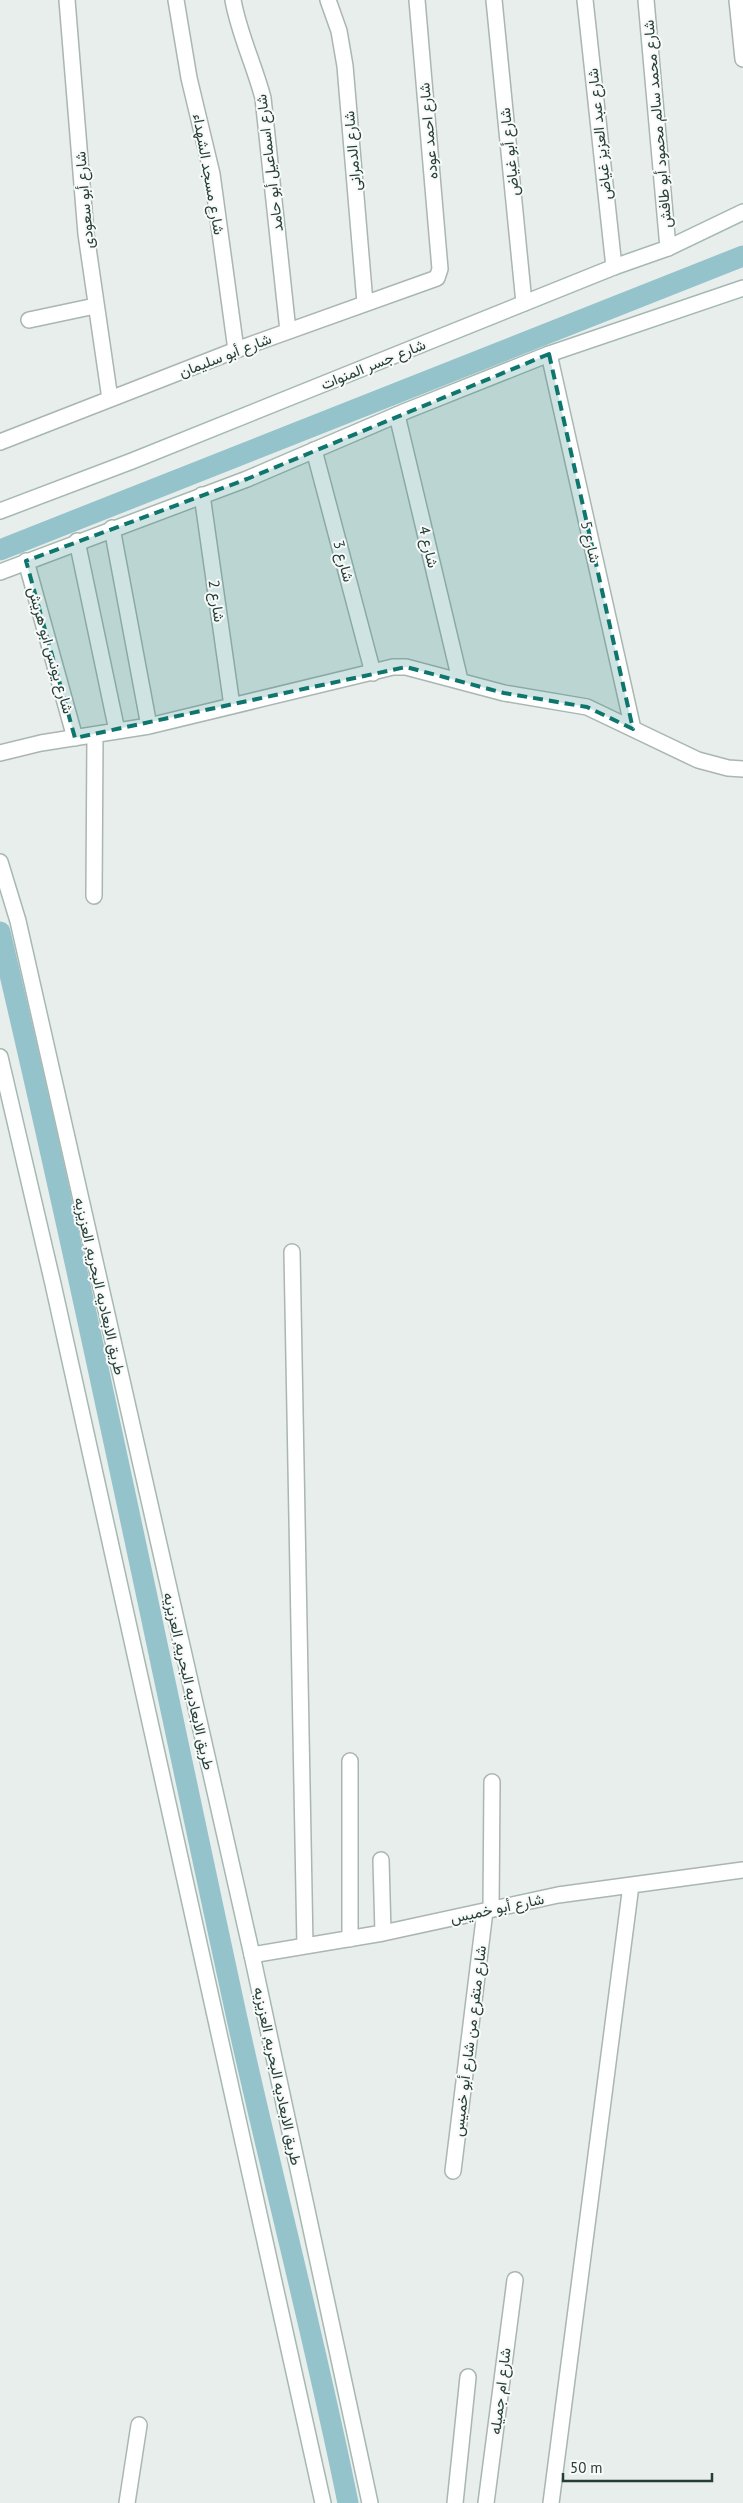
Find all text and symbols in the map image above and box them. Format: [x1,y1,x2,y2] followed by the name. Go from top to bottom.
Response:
[638,19,678,229] street label: شارع محمد سالم محمود أبو طافش
[583,67,617,201] street label: شارع عبد العزيز غياض
[414,82,444,180] street label: شارع احمد عوده
[251,93,289,233] street label: شارع اسماعيل أبو حامد
[495,107,525,197] street label: شارع أبو غياض
[339,110,367,192] street label: شارع الدمرانى
[187,112,229,236] street label: شارع مسجد الشهداء
[70,150,100,249] street label: شارع أبو سعودى
[176,329,275,383] street label: شارع أبو سليمان
[318,334,429,396] street label: شارع جسر المنوات
[575,519,605,565] street label: شارع 5
[413,524,443,570] street label: شارع 4
[327,538,359,585] street label: شارع 3
[203,579,229,624] street label: شارع 2
[22,584,78,716] street label: شارع يونس ابو هريش
[69,1195,130,1377] street label: طريق الابعاديه البحريه, العزيزيه
[158,1590,219,1772] street label: طريق الابعاديه البحريه, العزيزيه
[448,1889,546,1929] street label: شارع أبو خميس
[448,1944,492,2138] street label: شارع متفرع من شارع أبو خميس
[249,1985,306,2167] street label: طريق الابعاديه البحريه, العزيزيه
[485,2346,517,2436] street label: شارع ام جميله
[563,2450,712,2482] scale bar
[570,2458,603,2477] text: 50 m

